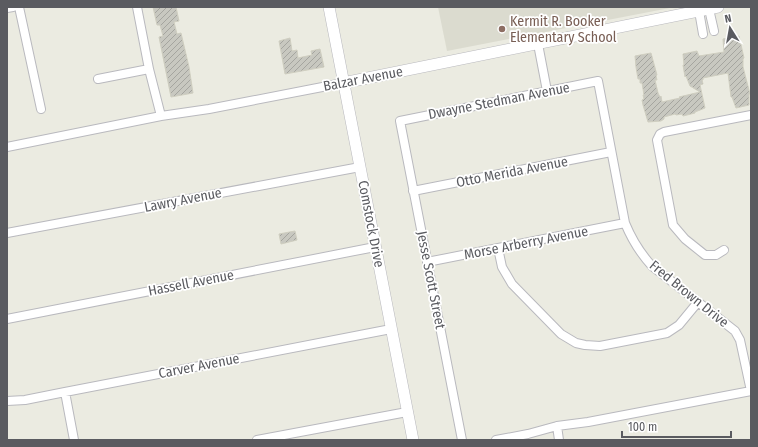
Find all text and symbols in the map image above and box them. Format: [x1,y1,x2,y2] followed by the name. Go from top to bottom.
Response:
[710,8,750,48] north arrow
[724,12,733,26] text: N
[510,13,617,46] place label: Kermit R. Booker Elementary School
[497,24,507,34] marker: Kermit R. Booker Elementary School
[322,63,404,95] street label: Balzar Avenue
[427,79,571,123] street label: Dwayne Stedman Avenue
[455,153,569,191] street label: Otto Merida Avenue
[354,179,388,269] street label: Comstock Drive
[143,184,223,216] street label: Lawry Avenue
[462,223,590,263] street label: Morse Arberry Avenue
[413,229,449,331] street label: Jesse Scott Street
[646,257,732,331] street label: Fred Brown Drive
[147,266,235,300] street label: Hassell Avenue
[157,350,241,382] street label: Carver Avenue
[622,413,731,439] scale bar
[628,420,657,434] text: 100 m

